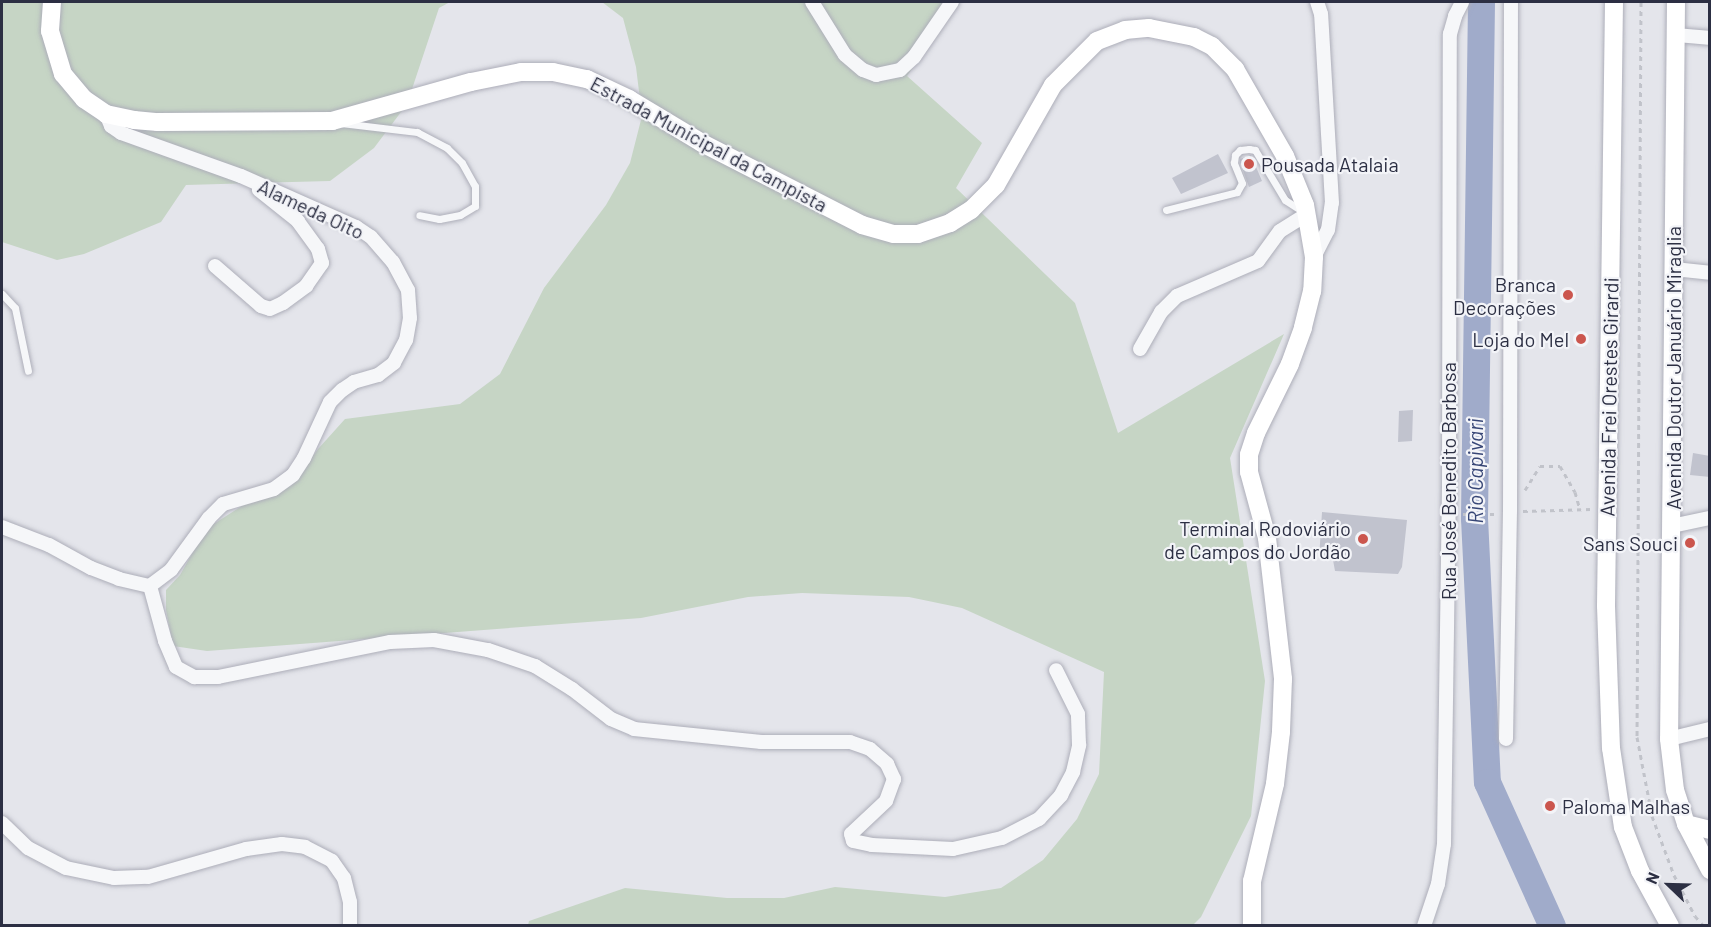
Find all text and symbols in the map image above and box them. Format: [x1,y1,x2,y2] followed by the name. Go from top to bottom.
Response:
[586,71,832,217] street label: Estrada Municipal da Campista
[1261,152,1399,176] place label: Pousada Atalaia
[1242,157,1256,171] marker: Pousada Atalaia
[254,174,368,244] street label: Alameda Oito
[1661,226,1685,510] street label: Avenida Doutor Januário Miraglia
[1453,272,1556,319] place label: Branca Decorações
[1595,277,1623,517] street label: Avenida Frei Orestes Girardi
[1561,288,1575,302] marker: Branca Decorações
[1472,327,1569,351] place label: Loja do Mel
[1574,332,1588,346] marker: Loja do Mel
[1436,362,1460,600] street label: Rua José Benedito Barbosa
[1462,418,1488,524] water label: Rio Capivari
[1164,516,1351,563] place label: Terminal Rodoviário de Campos do Jordão
[1583,531,1678,555] place label: Sans Souci
[1356,532,1370,546] marker: Terminal Rodoviário de Campos do Jordão
[1683,536,1697,550] marker: Sans Souci
[1562,794,1690,818] place label: Paloma Malhas
[1543,799,1557,813] marker: Paloma Malhas
[1639,855,1699,915] north arrow
[1641,869,1663,886] text: N

